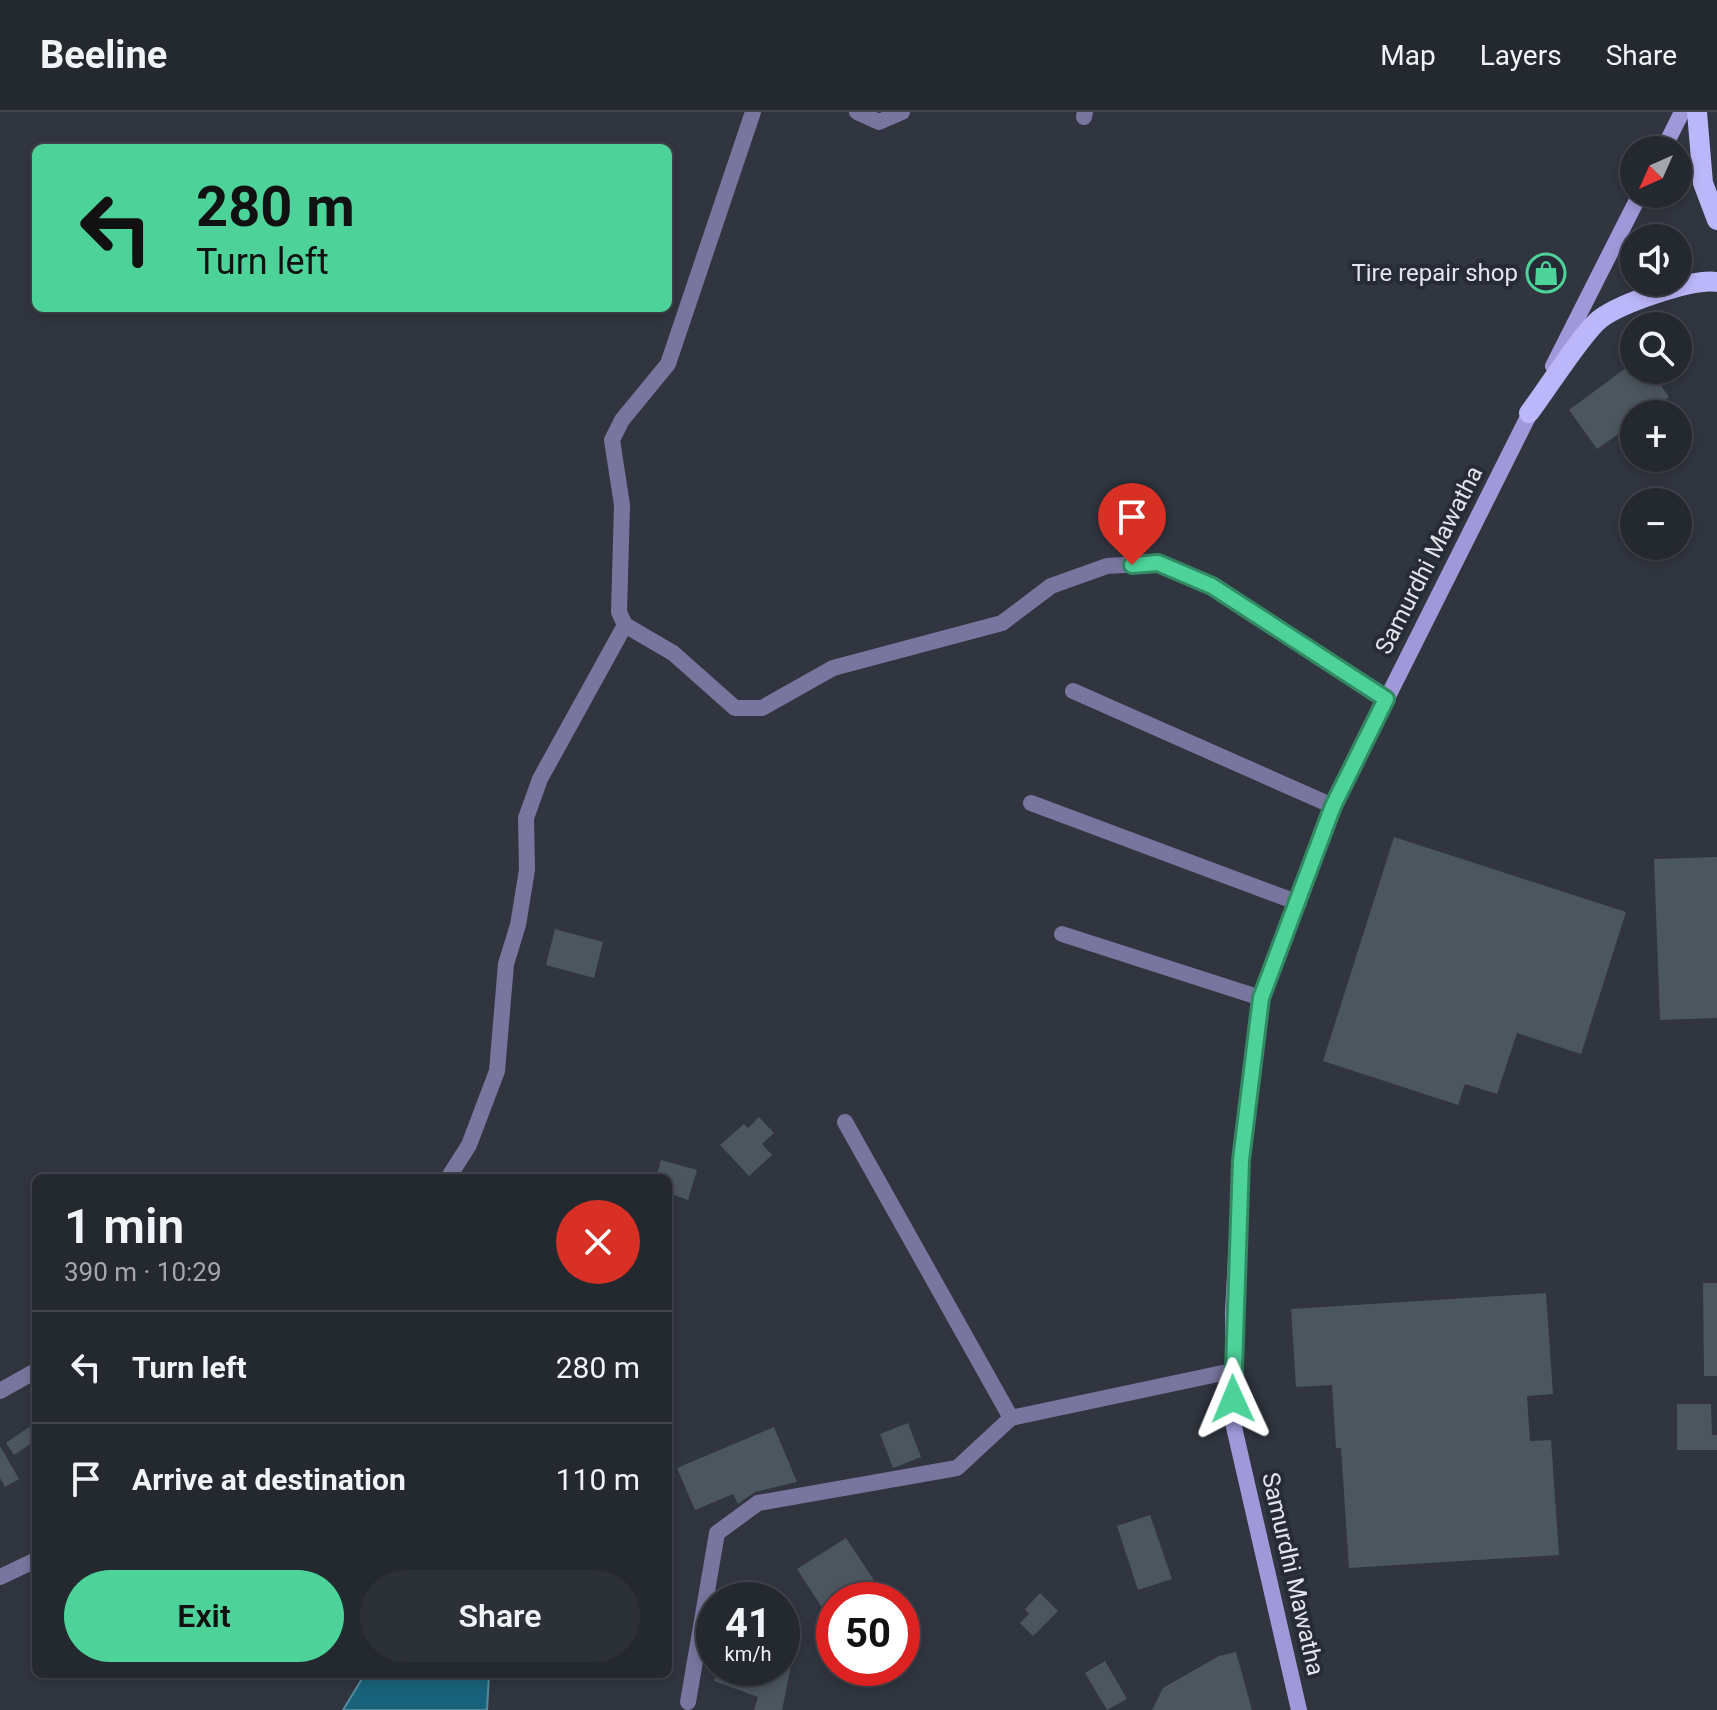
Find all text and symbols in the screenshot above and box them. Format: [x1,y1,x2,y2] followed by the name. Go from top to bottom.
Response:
[40,33,167,77] text: Beeline
[1380,39,1436,72] text: Map
[1480,39,1562,72] text: Layers
[1606,39,1677,72] text: Share
[1620,136,1692,208] north arrow
[1620,136,1692,560] map controls
[196,174,355,240] text: 280 m
[64,176,168,280] icon: left
[1620,224,1692,296] button: sound
[196,241,329,283] text: Turn left
[1525,252,1567,294] shop icon: Tire repair shop
[1351,259,1518,287] place label: Tire repair shop
[1620,312,1692,384] button: search
[1620,400,1692,472] button: +
[1369,461,1489,659] street label: Samurdhi Mawatha
[1098,483,1166,565] pin
[1620,488,1692,560] button: −
[1110,495,1154,539] icon: arrive
[64,1198,184,1255] text: 1 min
[556,1200,640,1284] button: close
[64,1257,222,1287] text: 390 m · 10:29
[64,1345,108,1389] icon: left
[132,1350,247,1385] text: Turn left
[556,1350,640,1385] text: 280 m
[1191,1357,1275,1441] position arrow
[64,1457,108,1501] icon: arrive
[132,1462,406,1497] text: Arrive at destination
[556,1462,640,1497] text: 110 m
[1256,1470,1330,1678] street label: Samurdhi Mawatha
[64,1570,344,1662] button: Exit
[360,1570,640,1662] button: Share
[816,1582,920,1686] speed limit sign: 50
[725,1600,771,1647] text: 41
[725,1642,771,1666] text: km/h

